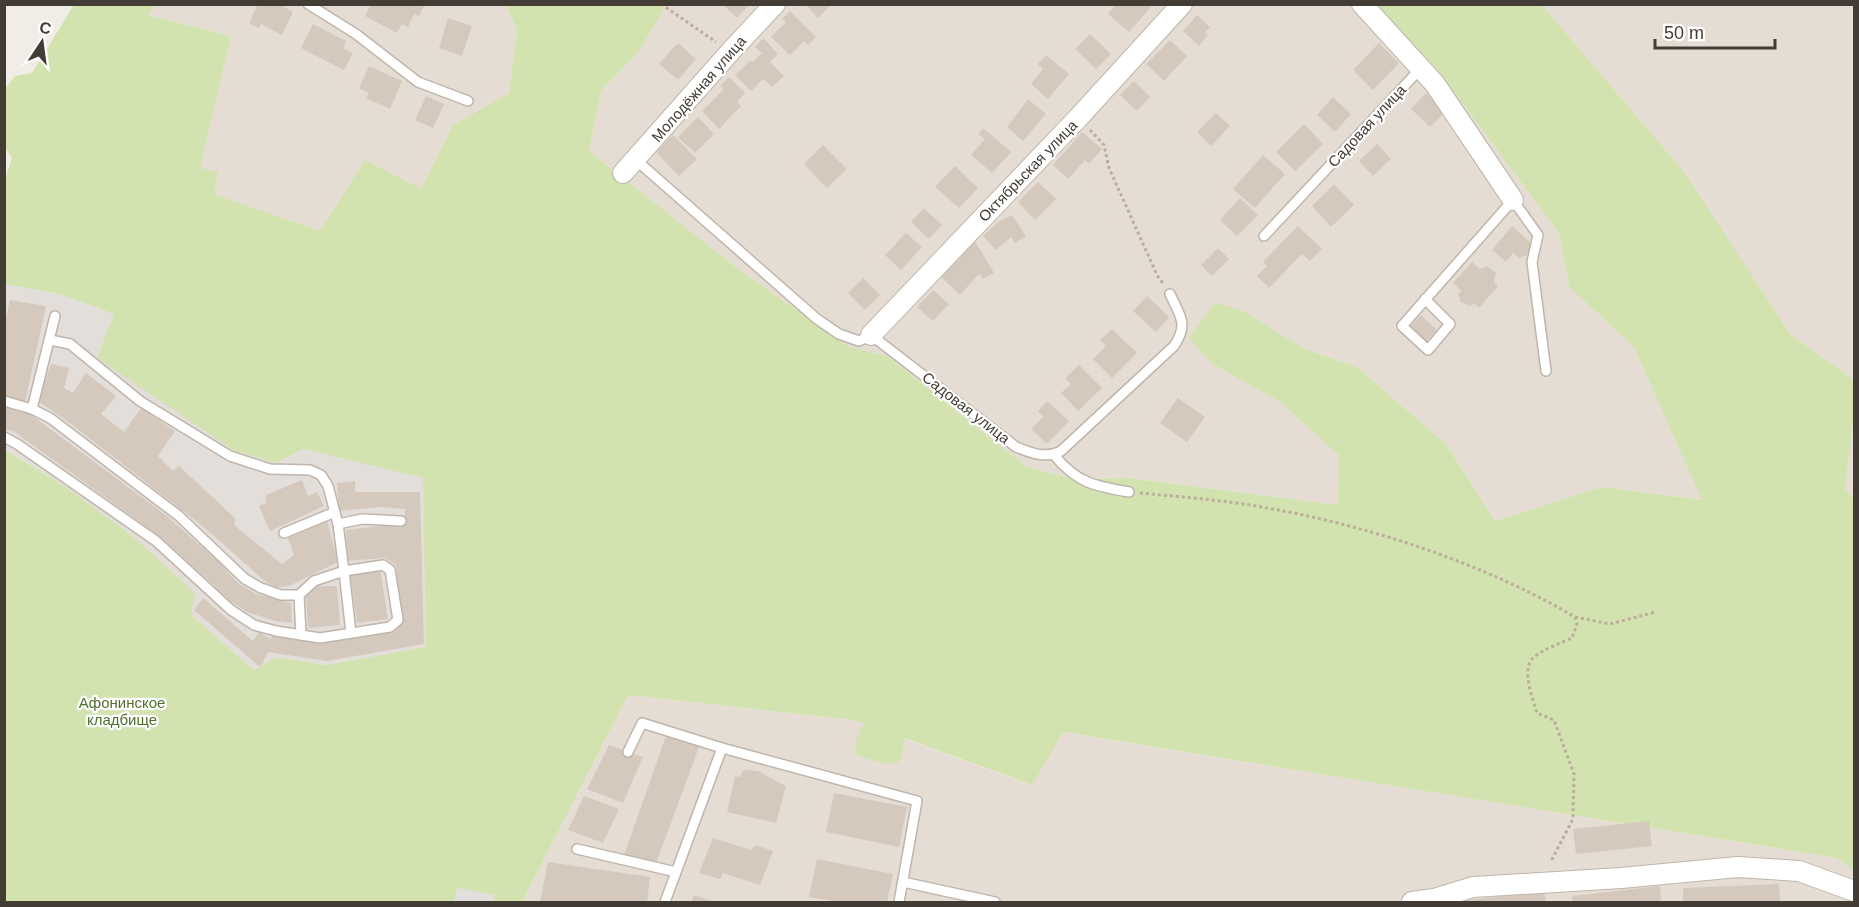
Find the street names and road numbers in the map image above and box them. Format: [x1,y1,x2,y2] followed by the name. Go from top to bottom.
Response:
[648,32,750,145] street label: Молодёжная улица
[1324,81,1409,170] street label: Садовая улица
[975,116,1081,225] street label: Октябрьская улица
[919,368,1014,447] street label: Садовая улица

